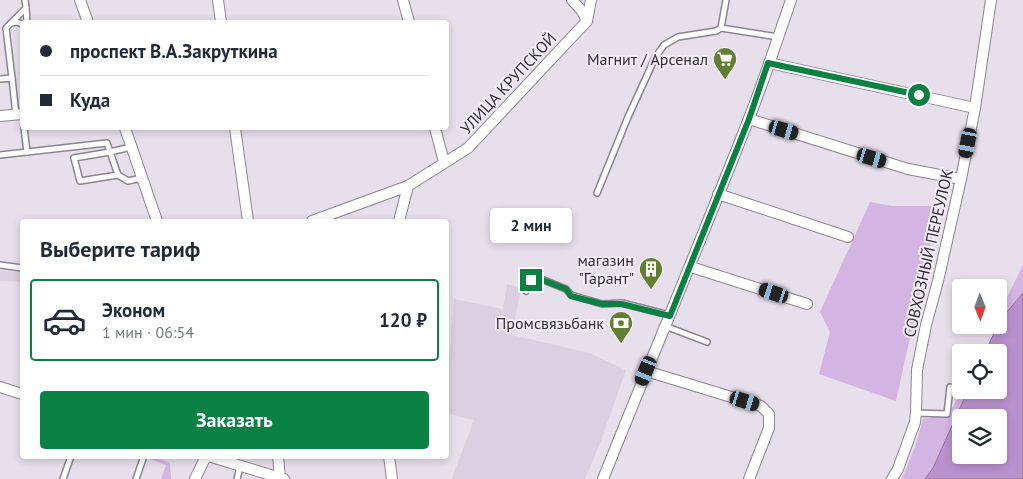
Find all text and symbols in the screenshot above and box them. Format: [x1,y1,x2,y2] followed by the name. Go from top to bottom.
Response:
[456,28,560,138] street label: УЛИЦА КРУПСКОЙ
[70,39,278,63] text: проспект В.А.Закруткина
[712,46,738,80] supermarket icon: Магнит / Арсенал
[587,49,708,69] place label: Магнит / Арсенал
[908,84,930,106] route start
[70,88,110,112] text: Куда
[767,118,800,142] car
[957,127,978,159] car
[855,146,888,170] car
[899,167,957,339] street label: СОВХОЗНЫЙ ПЕРЕУЛОК
[490,208,572,242] callout: 2 мин
[510,215,552,235] text: 2 мин
[40,235,200,263] text: Выберите тариф
[577,250,634,288] place label: магазин "Гарант"
[638,256,664,290] building icon: магазин "Гарант"
[520,269,542,291] route end
[952,279,1008,334] north arrow
[952,279,1007,464] map controls
[757,281,790,305] car
[42,298,87,343] icon: car
[102,298,165,322] text: Эконом
[379,308,427,332] text: 120 ₽
[608,310,634,344] bank icon: Промсвязьбанк
[496,313,604,333] place label: Промсвязьбанк
[102,322,194,342] text: 1 мин · 06:54
[952,344,1007,399] button: locate
[633,354,658,388] car
[728,389,761,413] car
[40,391,429,449] button: Заказать
[952,409,1007,464] button: layers

